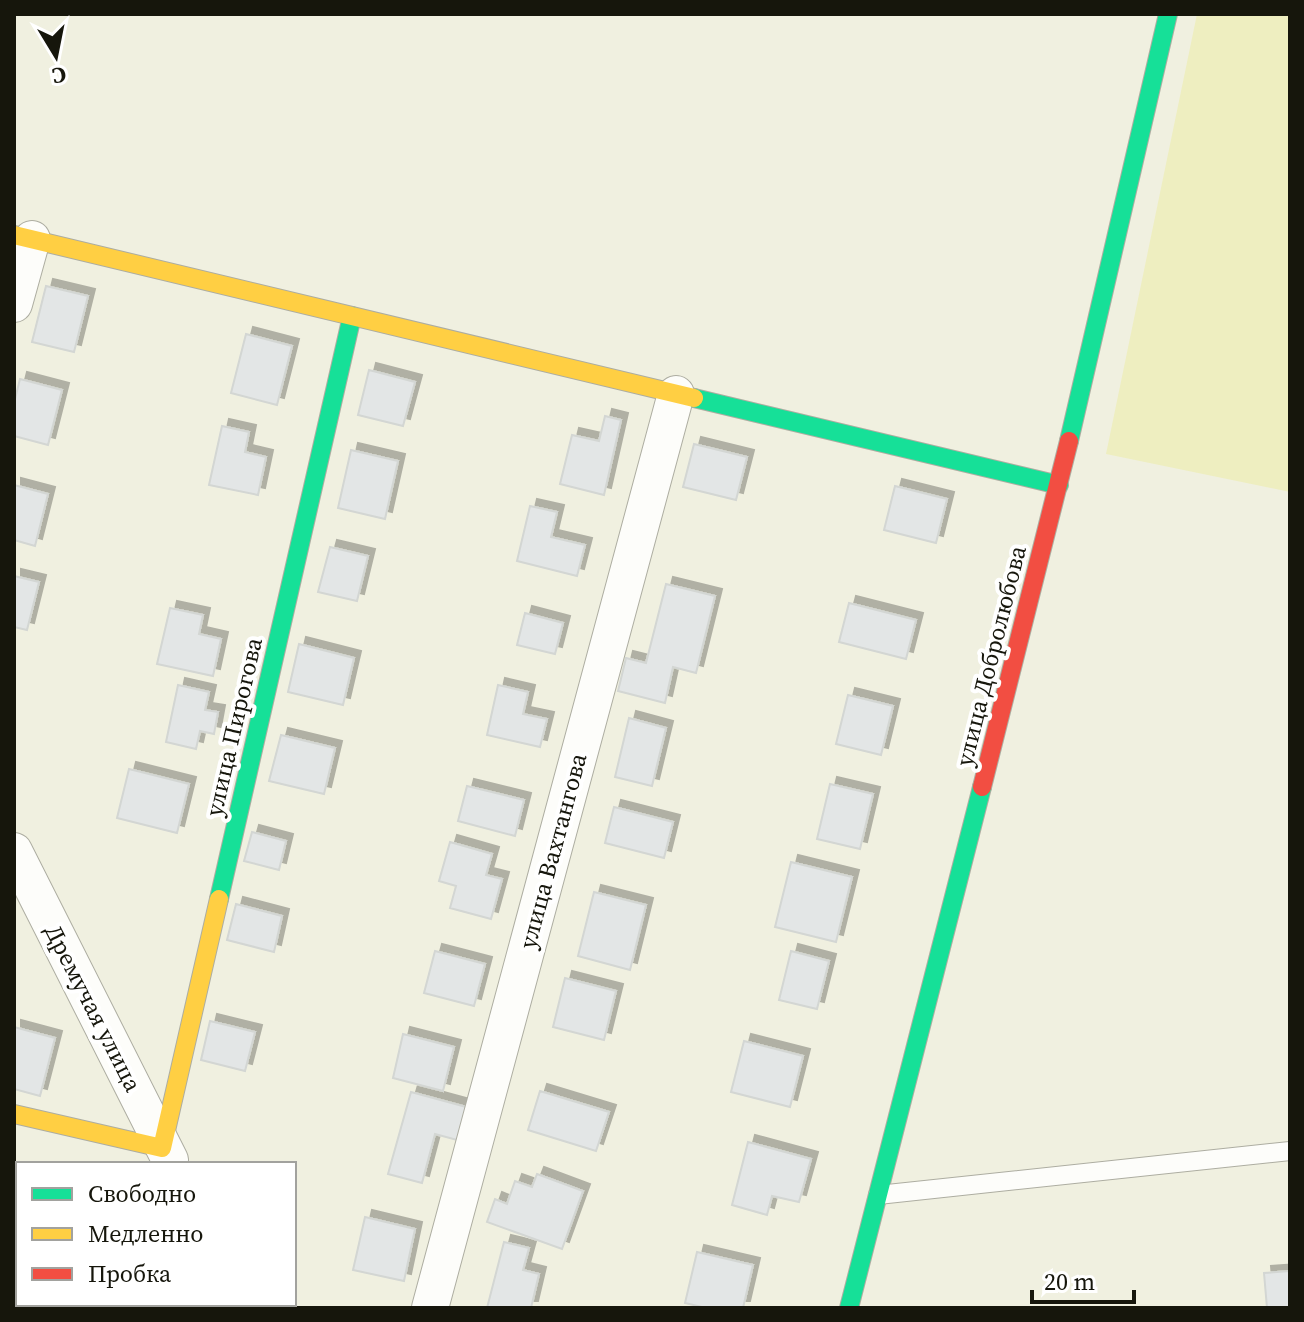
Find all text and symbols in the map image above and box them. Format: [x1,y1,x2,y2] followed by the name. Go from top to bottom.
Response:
[16,16,96,96] north arrow
[50,60,69,92] text: С
[947,541,1034,770] street label: улица Добролюбова
[197,633,270,820] street label: улица Пирогова
[511,749,595,952] street label: улица Вахтангова
[37,918,150,1098] street label: Дремучая улица
[16,1162,296,1306] legend
[88,1177,196,1210] text: Свободно
[88,1217,203,1250] text: Медленно
[1032,1254,1134,1304] scale bar
[88,1257,172,1290] text: Пробка
[1044,1265,1095,1298] text: 20 m

